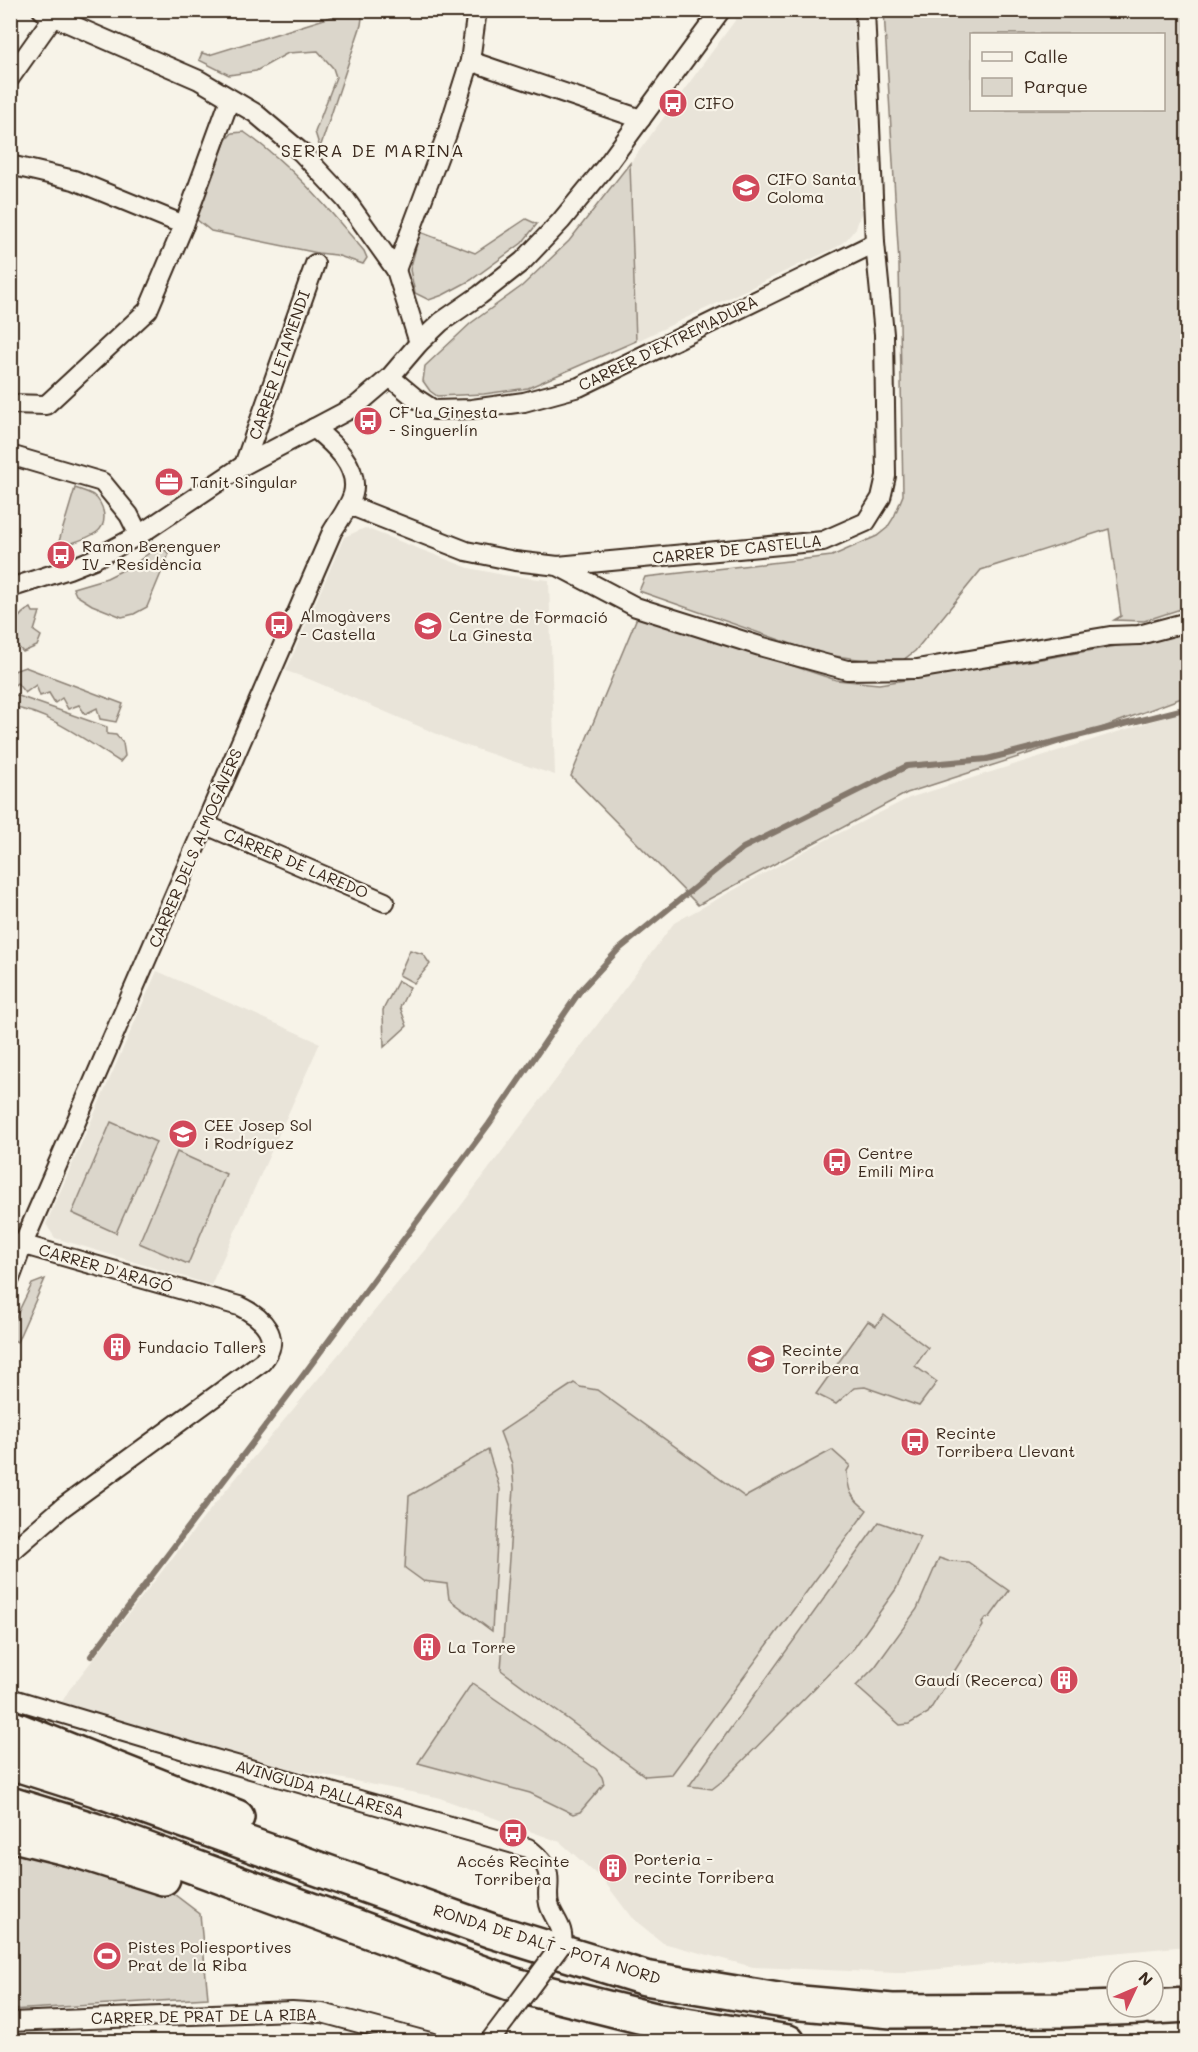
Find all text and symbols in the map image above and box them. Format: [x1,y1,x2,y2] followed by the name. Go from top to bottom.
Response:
[970,33,1165,111] legend
[1024,44,1068,68] text: Calle
[1024,74,1088,98] text: Parque
[657,87,689,119] bus stop icon: CIFO
[694,92,734,113] place label: CIFO
[281,138,465,162] district label: SERRA DE MARINA
[767,168,857,207] place label: CIFO Santa Coloma
[730,172,762,204] school or university icon: CIFO Santa Coloma
[243,287,314,442] street label: CARRER LETAMENDI
[575,290,761,395] street label: CARRER D'EXTREMADURA
[389,401,498,440] place label: CF La Ginesta - Singuerlín
[352,405,384,437] bus stop icon: CF La Ginesta - Singuerlín
[153,466,185,498] office icon: Tanit Singular
[190,471,298,492] place label: Tanit Singular
[651,529,823,568] street label: CARRER DE CASTELLA
[82,535,221,574] place label: Ramon Berenguer IV - Residència
[45,539,77,571] bus stop icon: Ramon Berenguer IV - Residència
[300,605,391,644] place label: Almogàvers - Castella
[449,606,607,645] place label: Centre de Formació La Ginesta
[263,609,295,641] bus stop icon: Almogàvers - Castella
[412,610,444,642] school or university icon: Centre de Formació La Ginesta
[143,745,246,951] street label: CARRER DELS ALMOGÀVERS
[221,823,372,903] street label: CARRER DE LAREDO
[204,1114,312,1153] place label: CEE Josep Sol i Rodríguez
[167,1118,199,1150] school or university icon: CEE Josep Sol i Rodríguez
[858,1142,935,1181] place label: Centre Emili Mira
[821,1146,853,1178] bus stop icon: Centre Emili Mira
[36,1238,176,1297] street label: CARRER D'ARAGÓ
[101,1331,133,1363] building icon: Fundacio Tallers
[138,1336,266,1357] place label: Fundacio Tallers
[782,1339,859,1378] place label: Recinte Torribera
[745,1343,777,1375] school or university icon: Recinte Torribera
[936,1422,1075,1461] place label: Recinte Torribera Llevant
[899,1426,931,1458] bus stop icon: Recinte Torribera Llevant
[411,1631,443,1663] building icon: La Torre
[448,1636,516,1657] place label: La Torre
[1048,1664,1080,1696] building icon: Gaudí (Recerca)
[914,1669,1043,1690] place label: Gaudí (Recerca)
[233,1754,407,1823] street label: AVINGUDA PALLARESA
[497,1817,529,1849] bus stop icon: Accés Recinte Torribera
[634,1848,775,1887] place label: Porteria - recinte Torribera
[456,1850,570,1889] place label: Accés Recinte Torribera
[597,1852,629,1884] building icon: Porteria - recinte Torribera
[431,1899,663,1988] street label: RONDA DE DALT - POTA NORD
[128,1936,292,1975] place label: Pistes Poliesportives Prat de la Riba
[91,1940,123,1972] sports icon: Pistes Poliesportives Prat de la Riba
[1105,1959,1165,2019] north arrow
[1134,1967,1158,1990] text: N
[91,2003,317,2028] street label: CARRER DE PRAT DE LA RIBA

